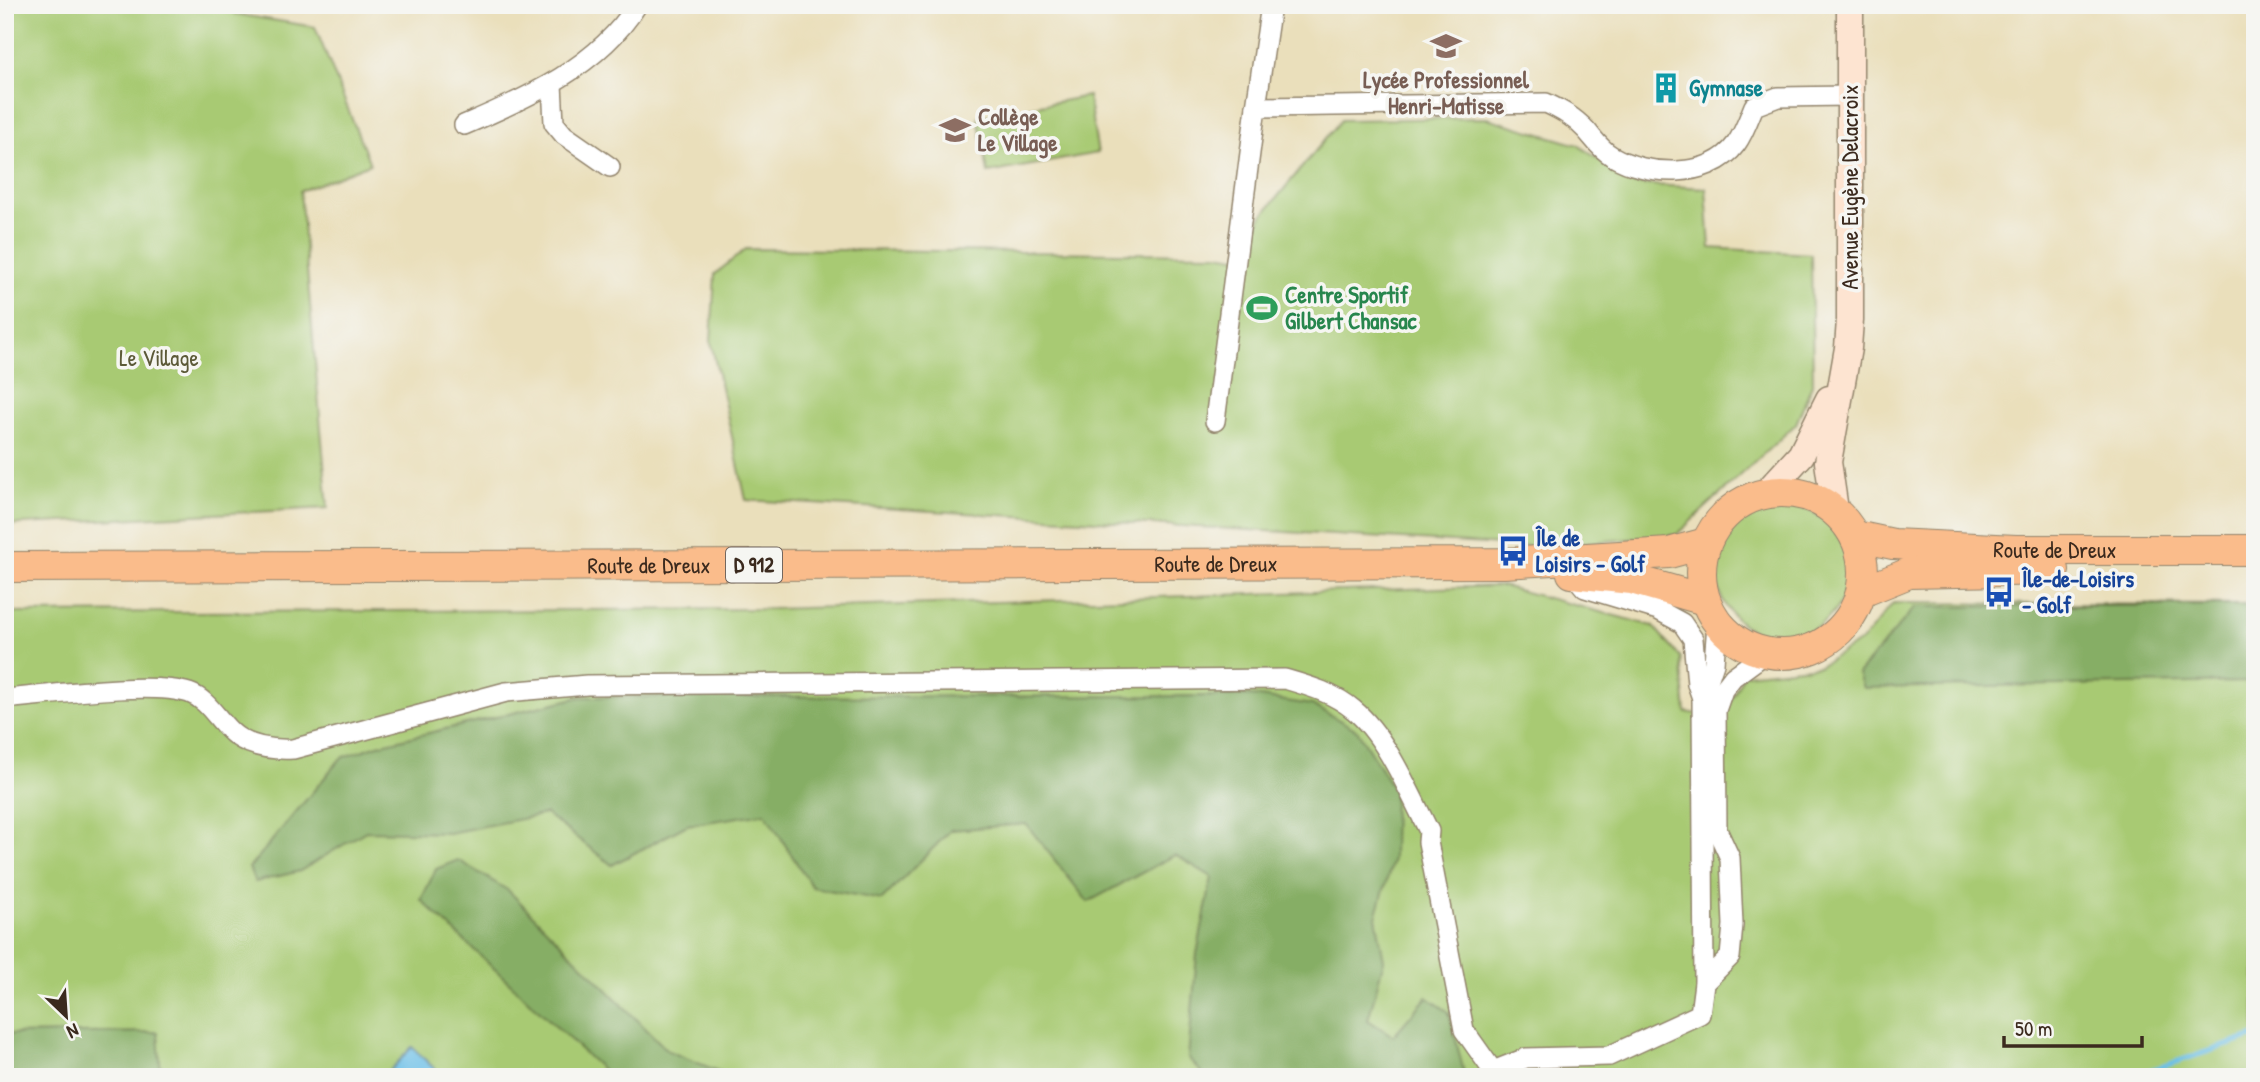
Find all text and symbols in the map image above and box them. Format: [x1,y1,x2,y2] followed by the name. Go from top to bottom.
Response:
[1429,29,1463,63] school or university icon: Lycée Professionnel Henri-Matisse
[1363,64,1530,121] place label: Lycée Professionnel Henri-Matisse
[1649,71,1683,105] building icon: Gymnase
[1689,72,1764,104] place label: Gymnase
[1834,85,1865,289] street label: Avenue Eugène Delacroix
[978,101,1058,159] place label: Collège Le Village
[938,113,972,147] school or university icon: Collège Le Village
[1285,279,1418,336] place label: Centre Sportif Gilbert Chansac
[1245,291,1279,325] sports icon: Centre Sportif Gilbert Chansac
[119,342,199,373] park label: Le Village
[1535,522,1646,579] place label: Île de Loisirs - Golf
[1993,533,2117,565] street label: Route de Dreux
[1496,534,1530,568] bus stop icon: Île de Loisirs - Golf
[726,548,782,582] road number: D 912
[1154,548,1278,579] street label: Route de Dreux
[587,549,711,580] street label: Route de Dreux
[2021,563,2134,620] place label: Île-de-Loisirs - Golf
[1982,575,2016,609] bus stop icon: Île-de-Loisirs - Golf
[32,981,102,1050] north arrow
[2004,1005,2143,1049] scale bar
[2015,1014,2052,1043] text: 50 m
[63,1017,83,1045] text: N

